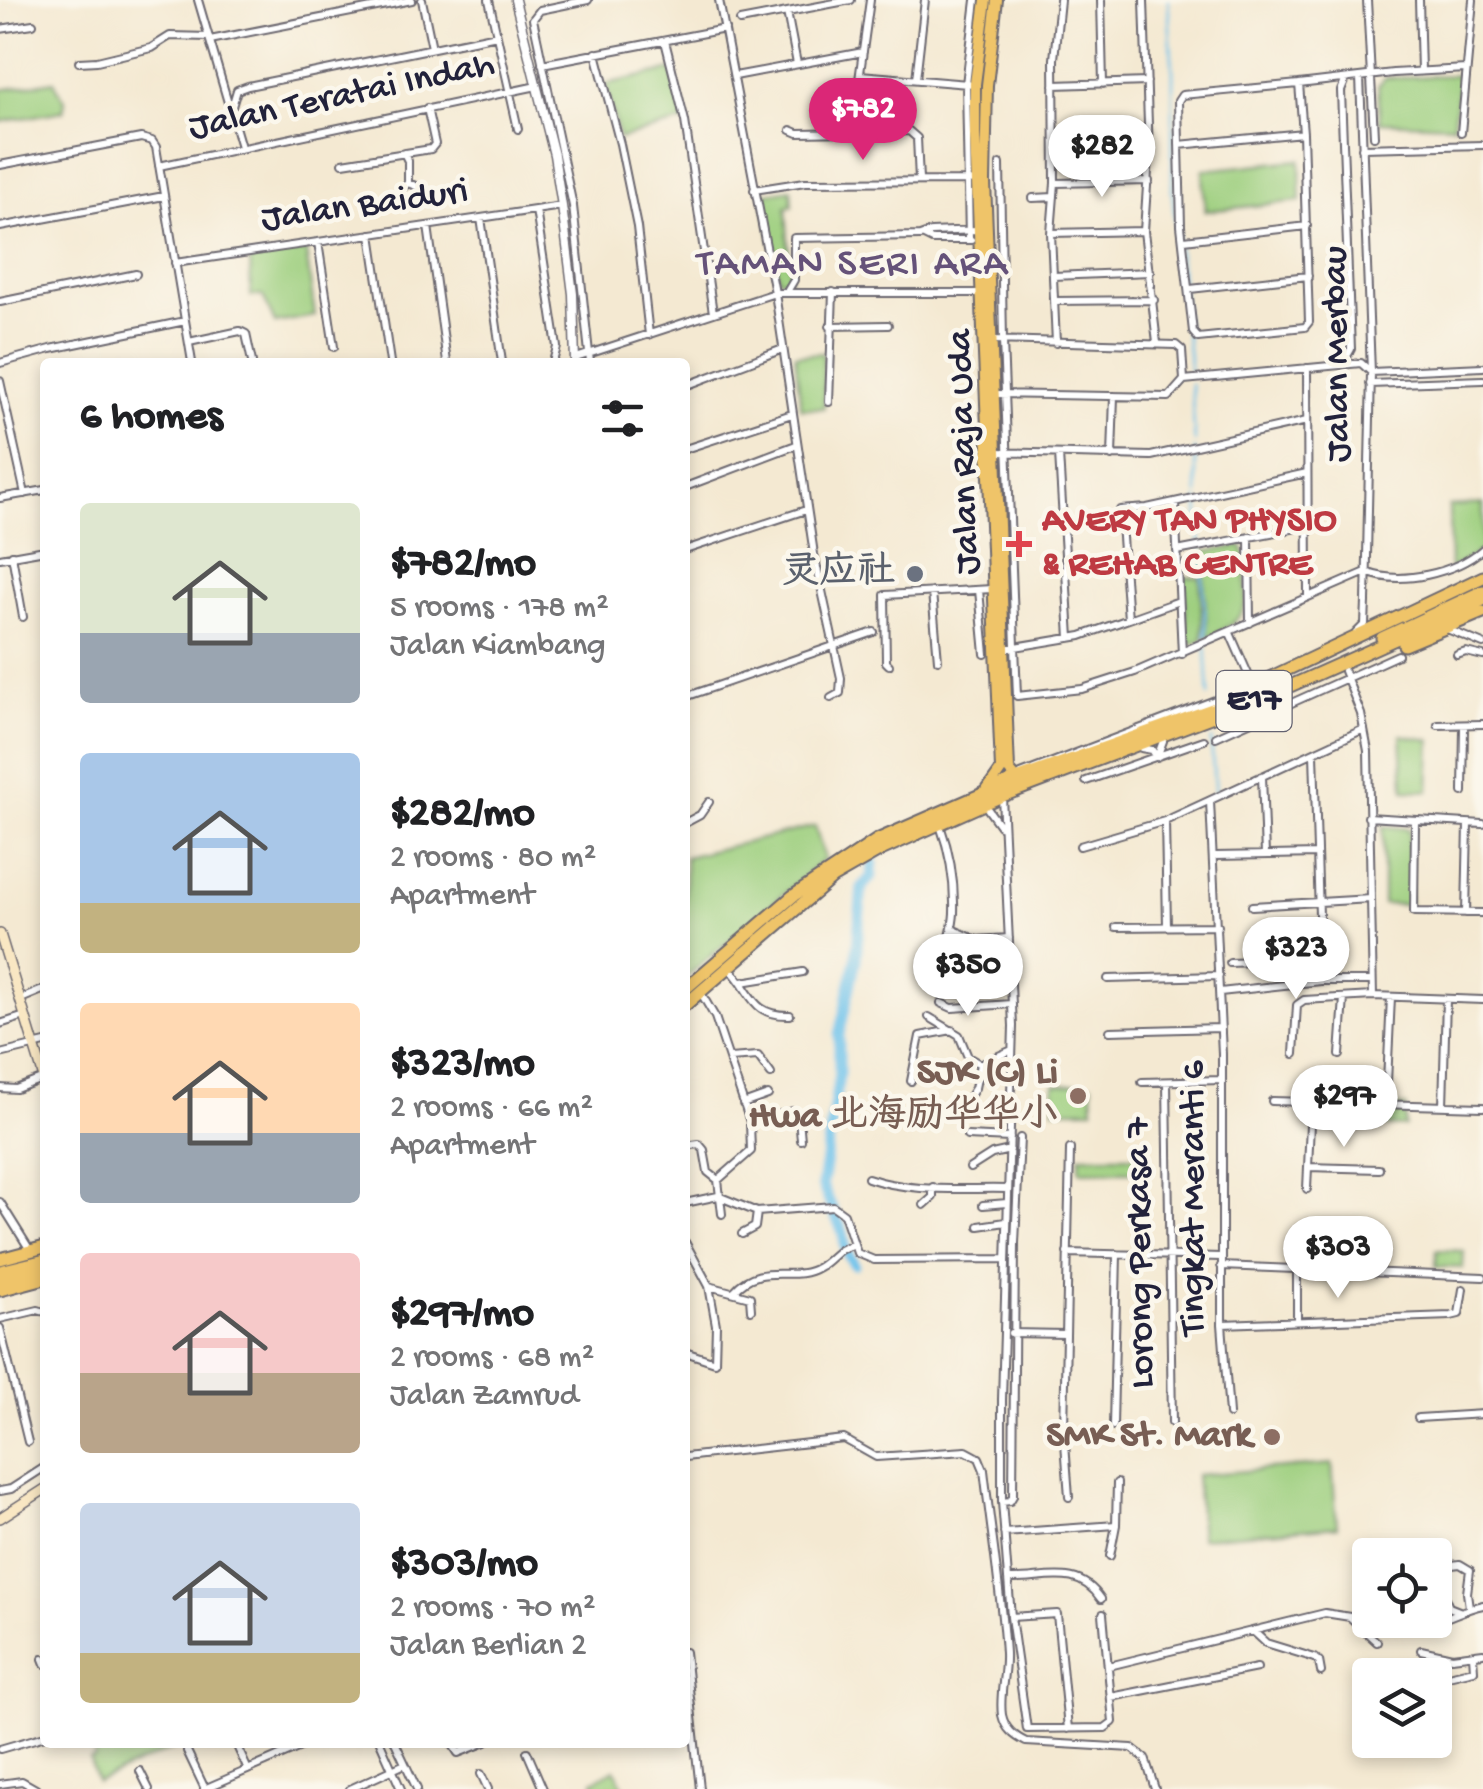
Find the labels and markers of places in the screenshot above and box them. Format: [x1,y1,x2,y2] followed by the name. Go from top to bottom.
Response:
[804,78,922,163] pin: $782
[1043,115,1161,200] pin: $282
[1041,500,1337,588] place label: AVERY TAN PHYSIO & REHAB CENTRE
[1006,531,1032,557] marker: AVERY TAN PHYSIO & REHAB CENTRE
[781,550,895,596] place label: 灵应社
[904,563,926,585] marker: 灵应社
[1237,917,1355,1002] pin: $323
[909,934,1027,1019] pin: $350
[749,1052,1058,1140] place label: SJK (C) Li Hwa 北海励华华小
[1285,1065,1403,1150] pin: $297
[1067,1085,1089,1107] marker: SJK (C) Li Hwa 北海励华华小
[1279,1216,1397,1301] pin: $303
[1046,1415,1256,1459] place label: SMK St. Mark
[1261,1426,1283,1448] marker: SMK St. Mark

